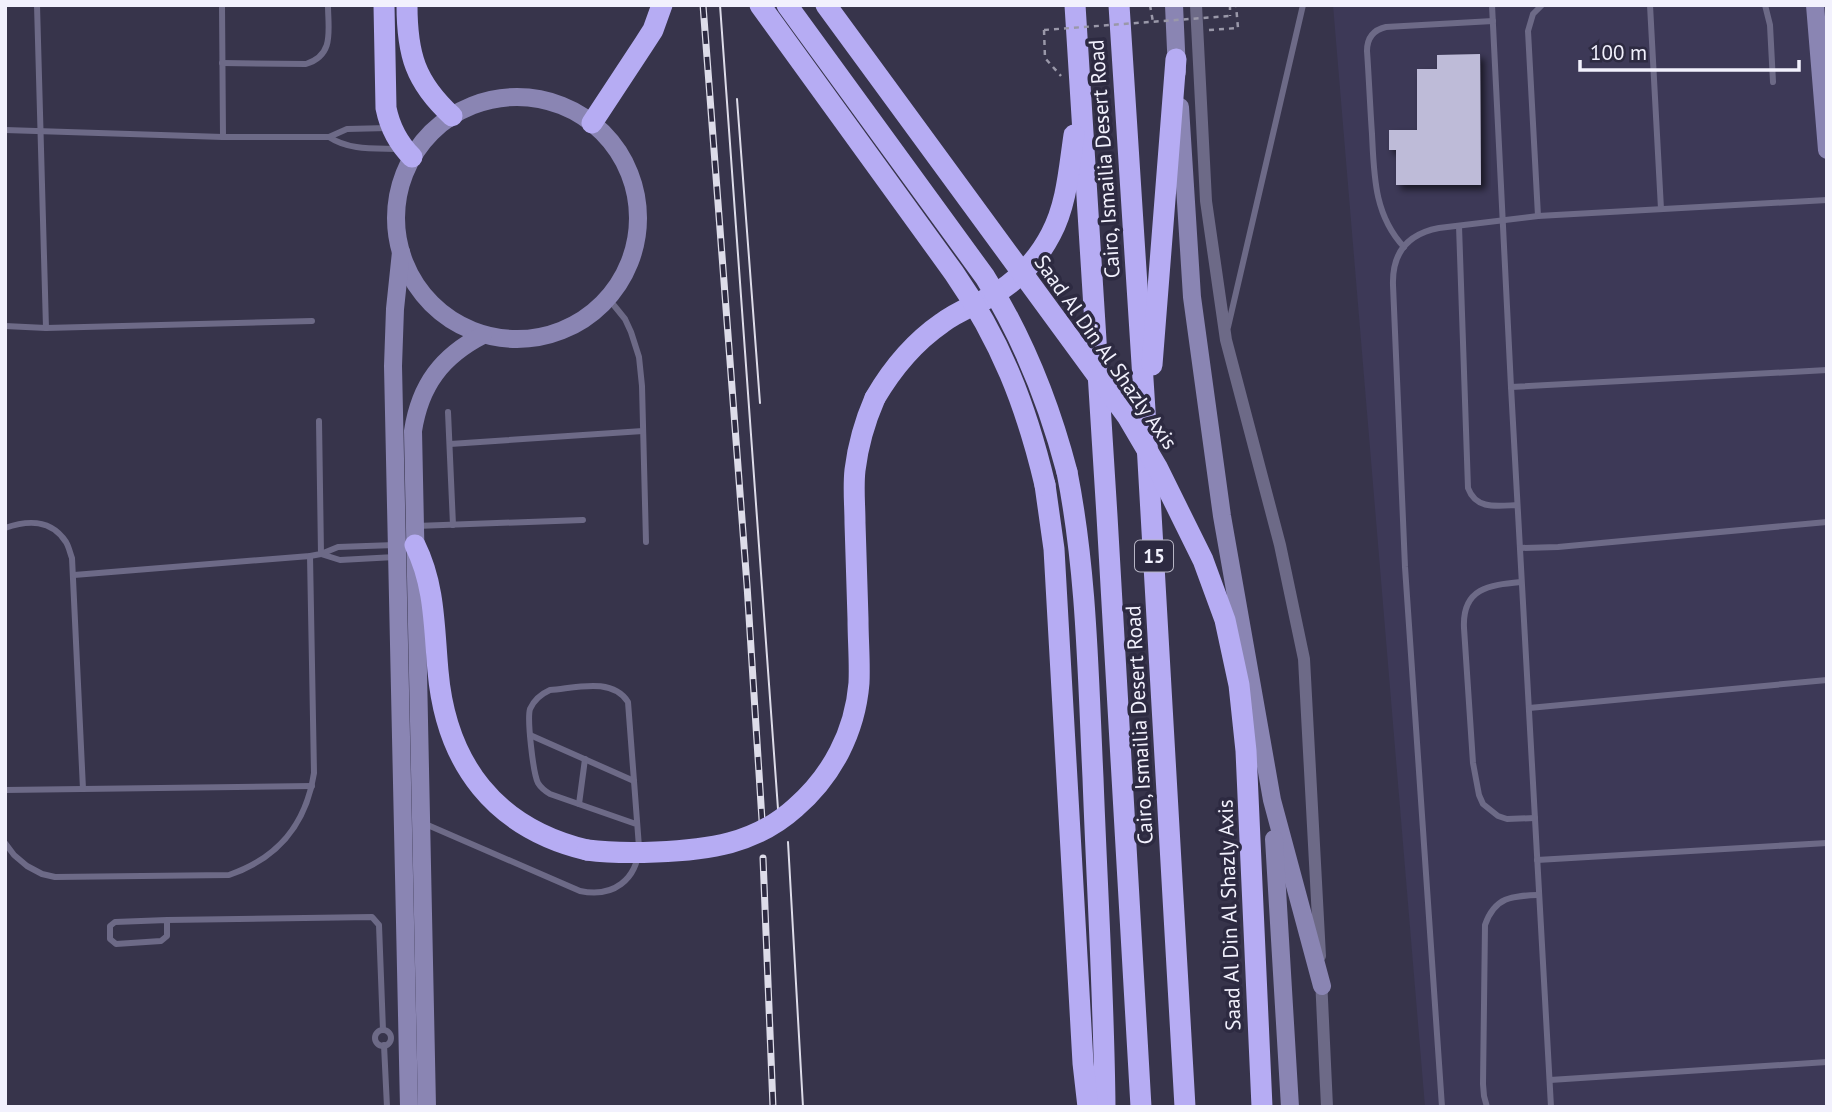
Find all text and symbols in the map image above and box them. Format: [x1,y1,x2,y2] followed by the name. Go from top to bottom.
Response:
[1580,28,1799,72] scale bar
[1082,39,1126,279] street label: Cairo, Ismailia Desert Road
[1590,39,1647,66] text: 100 m
[1029,249,1183,455] street label: Saad Al Din Al Shazly Axis
[1135,540,1173,572] road number: 15
[1119,605,1159,845] street label: Cairo, Ismailia Desert Road
[1211,799,1247,1031] street label: Saad Al Din Al Shazly Axis

